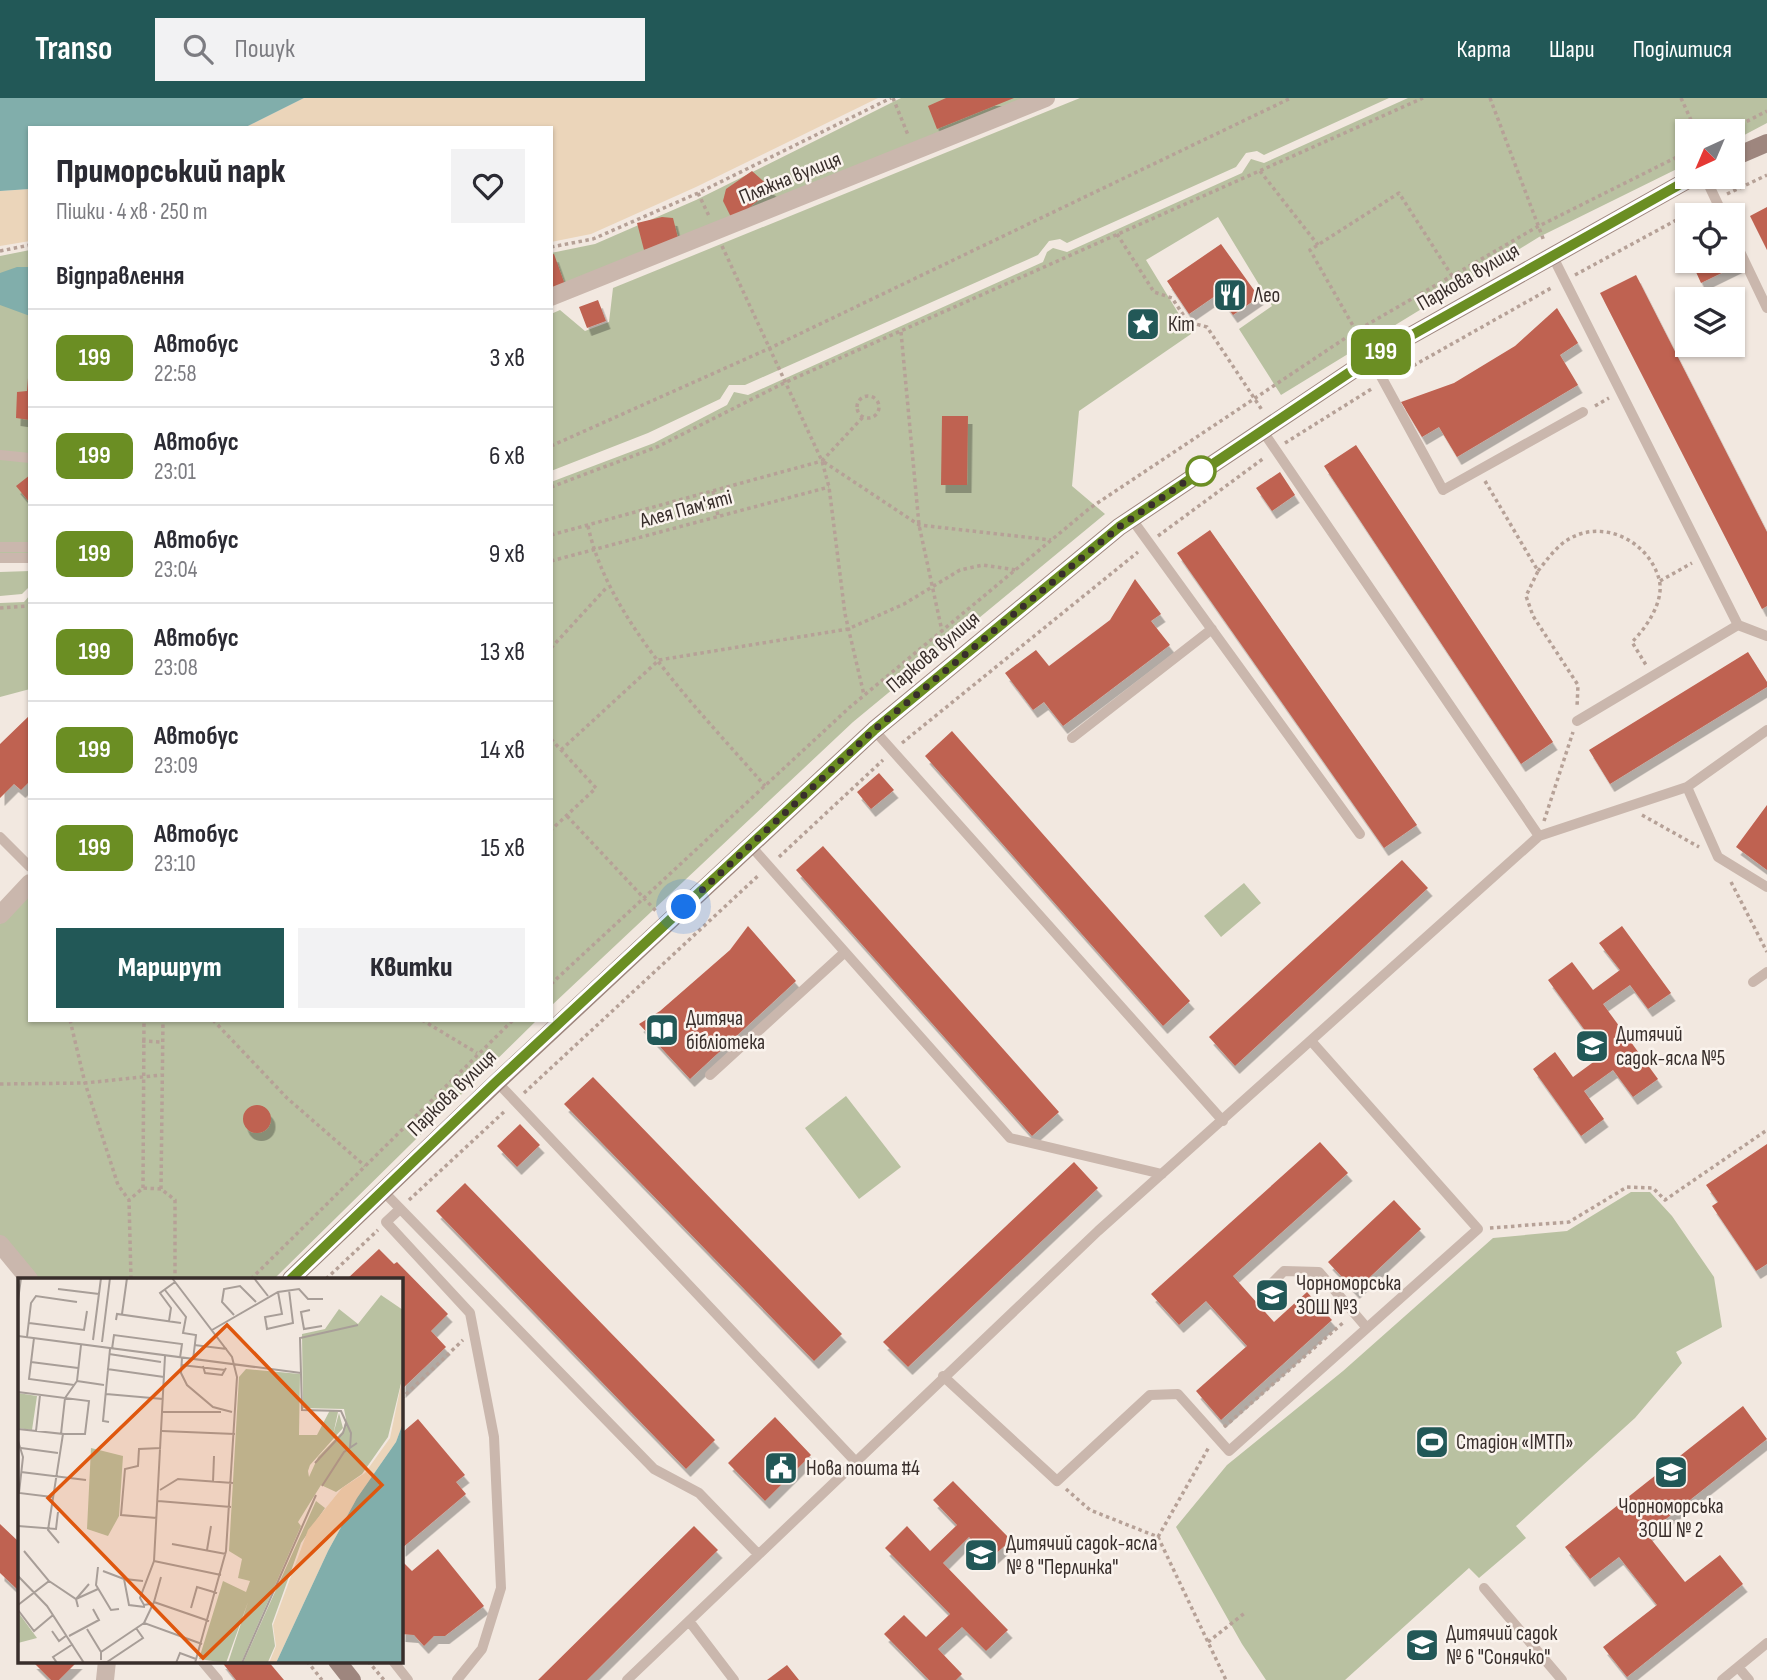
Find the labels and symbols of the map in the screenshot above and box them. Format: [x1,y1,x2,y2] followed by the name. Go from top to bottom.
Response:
[1675,119,1745,189] north arrow
[735,146,845,210] street label: Пляжна вулиця
[1412,238,1524,316] street label: Паркова вулиця
[1211,276,1249,314] restaurant icon: Лео
[1253,283,1280,308] place label: Лео
[1124,305,1162,343] place icon: Кіт
[1168,312,1195,337] place label: Кіт
[1341,329,1421,375] line badge: 199
[1186,456,1216,486] unlabelled marker
[636,485,735,534] street label: Алея Пам'яті
[881,606,985,698] street label: Паркова вулиця
[666,889,701,924] your location
[686,1006,765,1055] place label: Дитяча бібліотека
[643,1011,681,1049] library icon: Дитяча бібліотека
[1616,1022,1725,1071] place label: Дитячий садок-ясла №5
[1573,1027,1611,1065] school or university icon: Дитячий садок-ясла №5
[402,1044,502,1142] street label: Паркова вулиця
[1296,1271,1401,1320] place label: Чорноморська ЗОШ №3
[1253,1276,1291,1314] school or university icon: Чорноморська ЗОШ №3
[18,1278,402,1662] inset map
[1413,1423,1451,1461] sports icon: Стадіон «ІМТП»
[1456,1430,1574,1455] place label: Стадіон «ІМТП»
[762,1449,800,1487] public building icon: Нова пошта #4
[1652,1453,1690,1491] school or university icon: Чорноморська ЗОШ № 2
[806,1456,920,1481] place label: Нова пошта #4
[1618,1494,1724,1543] place label: Чорноморська ЗОШ № 2
[1006,1531,1158,1580] place label: Дитячий садок-ясла № 8 "Перлинка"
[962,1536,1000,1574] school or university icon: Дитячий садок-ясла № 8 "Перлинка"
[1446,1621,1557,1670] place label: Дитячий садок № 6 "Сонячко"
[1403,1626,1441,1664] school or university icon: Дитячий садок № 6 "Сонячко"

